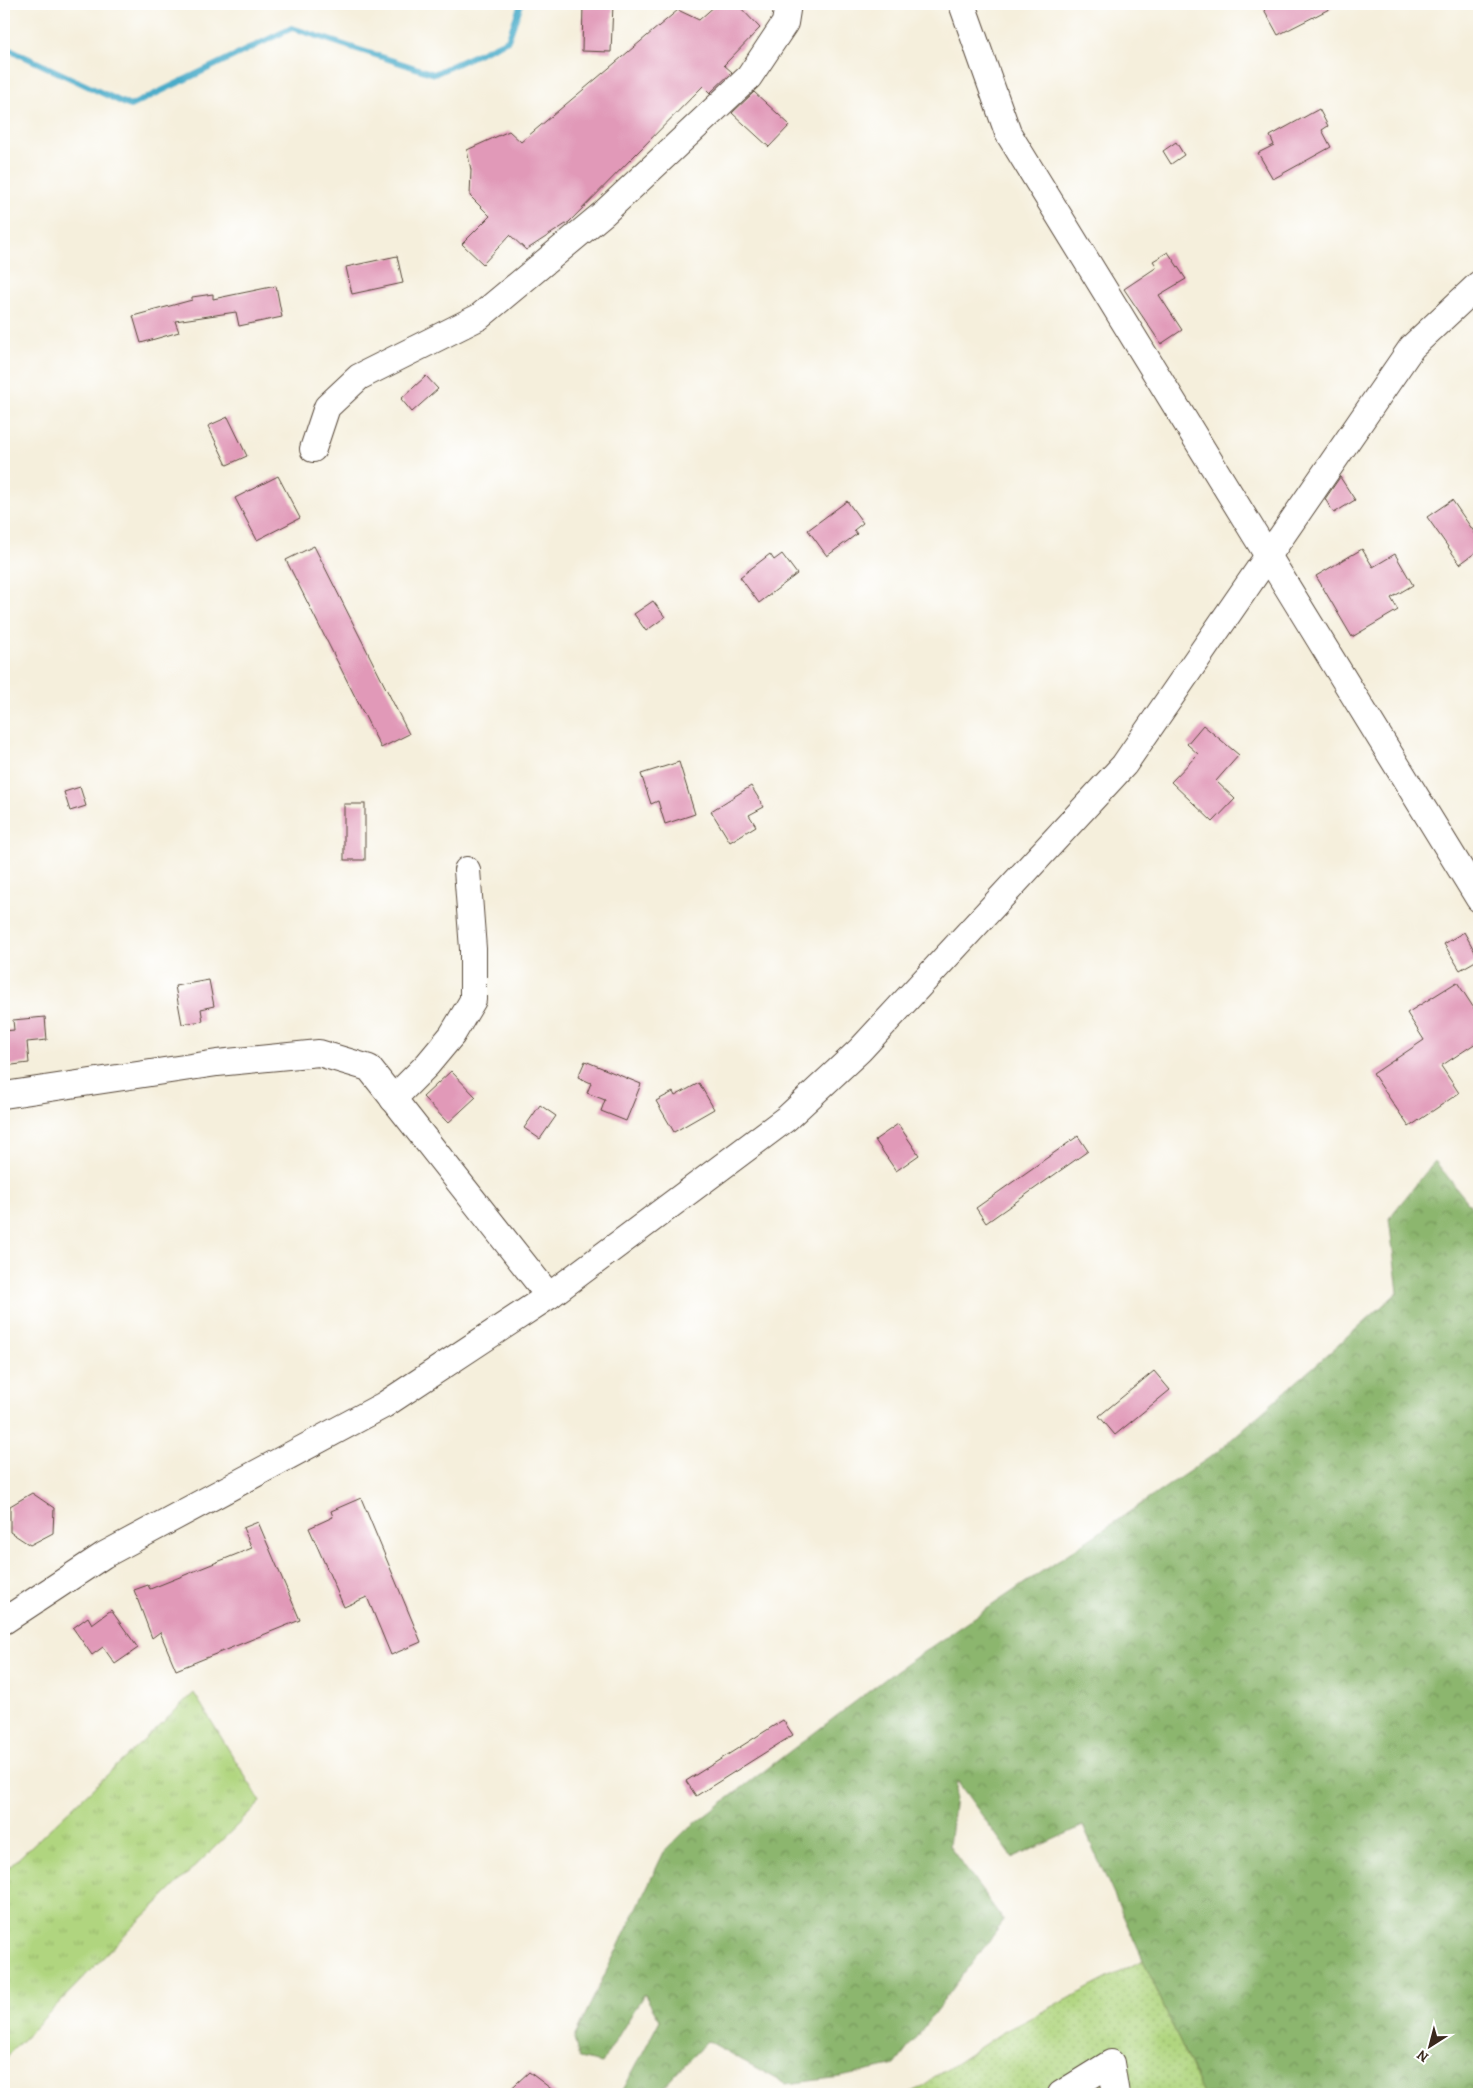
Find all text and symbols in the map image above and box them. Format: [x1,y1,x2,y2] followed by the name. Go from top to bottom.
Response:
[1406,2020,1456,2070] north arrow
[1413,2045,1432,2067] text: N

